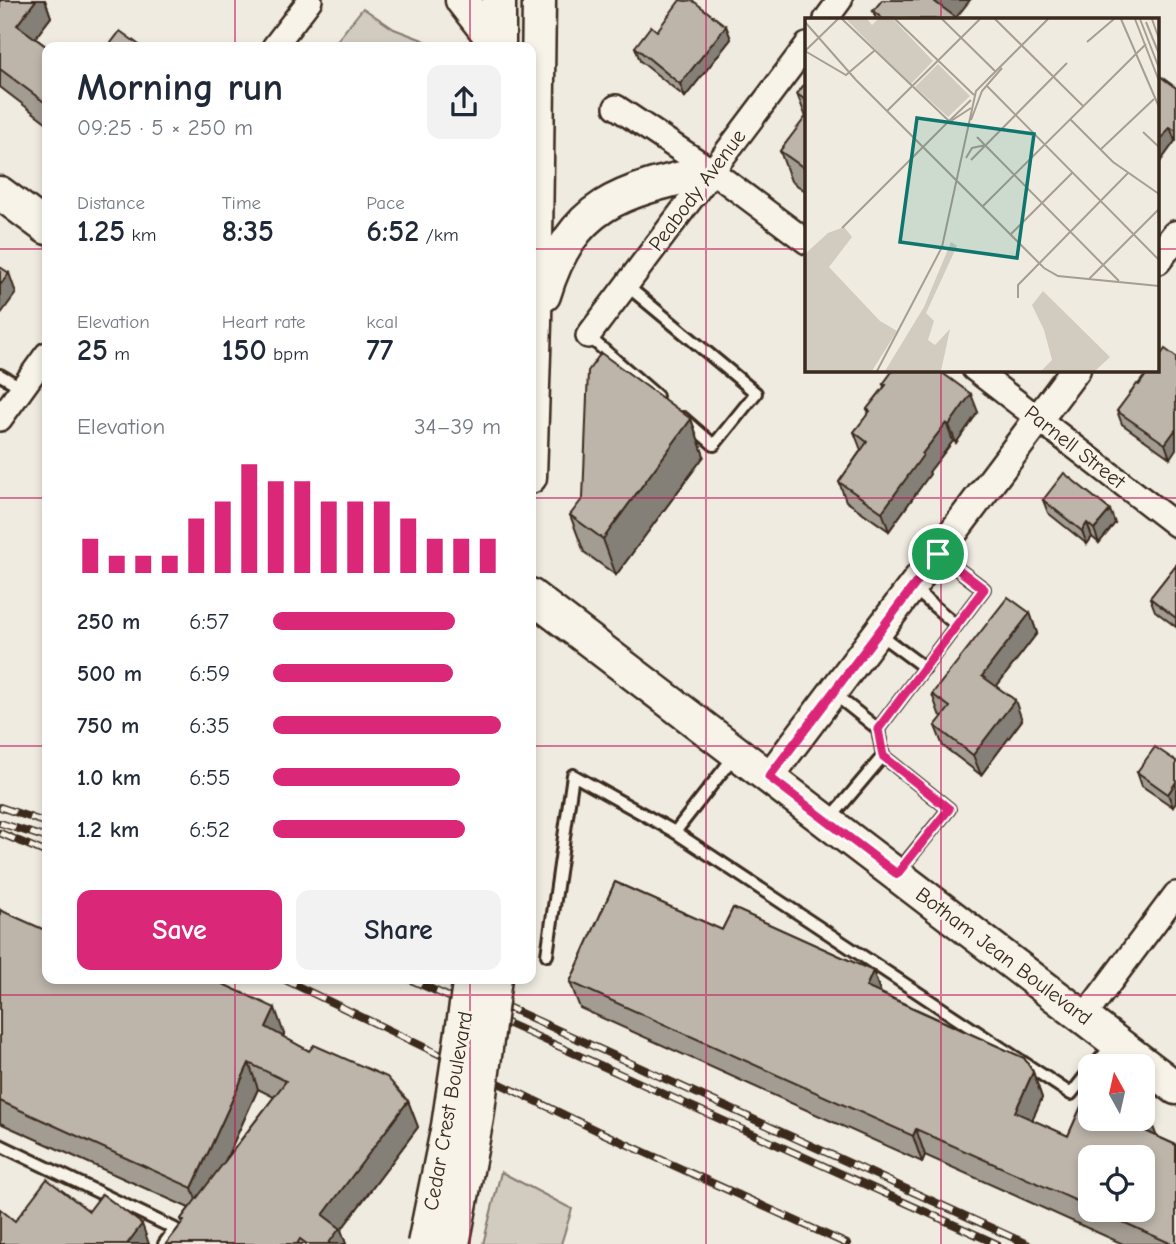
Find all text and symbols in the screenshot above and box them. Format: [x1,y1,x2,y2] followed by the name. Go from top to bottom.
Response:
[805,18,1158,371] inset map
[427,65,501,139] button: share
[77,66,283,110] text: Morning run
[77,114,253,141] text: 09:25 · 5 × 250 m
[643,124,751,256] street label: Peabody Avenue
[77,192,145,214] text: Distance
[222,192,261,214] text: Time
[366,192,405,214] text: Pace
[77,214,125,249] text: 1.25
[222,214,274,249] text: 8:35
[366,214,419,249] text: 6:52
[125,224,156,246] text: km
[419,224,459,246] text: /km
[77,311,150,333] text: Elevation
[222,311,305,333] text: Heart rate
[366,311,398,333] text: kcal
[77,333,108,368] text: 25
[222,333,267,368] text: 150
[366,333,393,368] text: 77
[108,343,130,365] text: m
[267,343,309,365] text: bpm
[1020,400,1131,494] street label: Parnell Street
[77,413,165,440] text: Elevation
[414,413,501,440] text: 34–39 m
[908,524,968,584] pin
[919,535,957,573] icon: arrive
[77,608,140,635] text: 250 m
[189,608,229,635] text: 6:57
[77,660,142,687] text: 500 m
[189,660,230,687] text: 6:59
[77,712,139,739] text: 750 m
[189,712,230,739] text: 6:35
[77,764,141,791] text: 1.0 km
[189,764,231,791] text: 6:55
[77,816,139,843] text: 1.2 km
[189,816,230,843] text: 6:52
[911,882,1097,1030] street label: Botham Jean Boulevard
[77,890,282,970] button: Save
[296,890,501,970] button: Share
[419,1010,477,1212] street label: Cedar Crest Boulevard
[1078,1054,1155,1130] north arrow
[1078,1054,1155,1222] map controls
[1078,1145,1155,1222] button: locate

